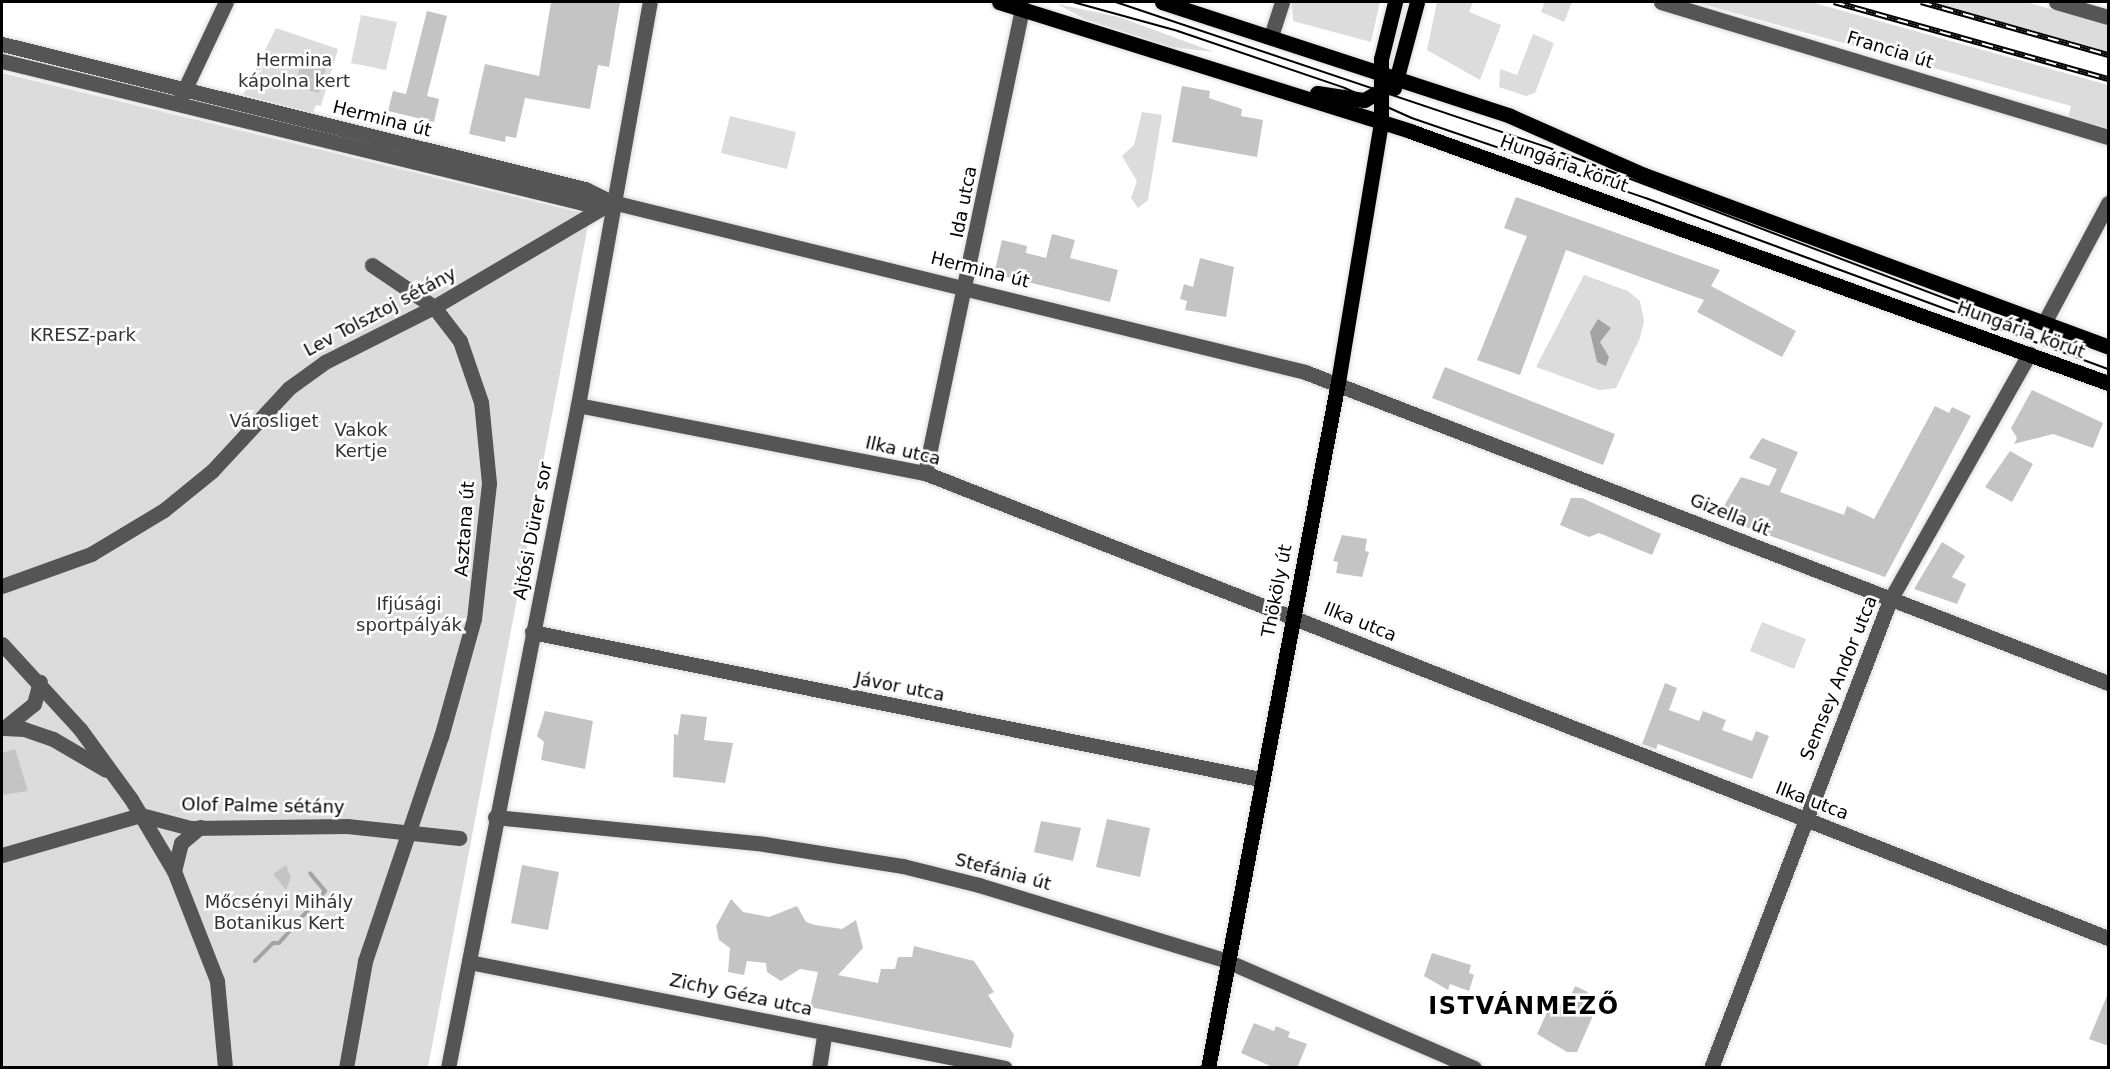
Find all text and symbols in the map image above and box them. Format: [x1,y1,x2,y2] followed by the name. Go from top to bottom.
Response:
[1844,27,1936,73] street label: Francia út
[238,50,350,92] park label: Hermina kápolna kert
[330,96,434,142] street label: Hermina út
[1497,131,1631,197] street label: Hungária körút
[946,164,982,240] street label: Ida utca
[928,247,1032,293] street label: Hermina út
[300,263,460,361] street label: Lev Tolsztoj sétány
[1954,297,2088,363] street label: Hungária körút
[30,324,136,346] park label: KRESZ-park
[230,410,318,432] park label: Városliget
[334,420,388,462] park label: Vakok Kertje
[863,432,943,470] street label: Ilka utca
[509,460,557,602] street label: Ajtósi Dürer sor
[451,480,479,578] street label: Asztana út
[1687,489,1773,541] street label: Gizella út
[1257,543,1297,639] street label: Thököly út
[1796,593,1882,763] street label: Semsey Andor utca
[356,594,462,636] park label: Ifjúsági sportpályák
[1320,598,1400,646] street label: Ilka utca
[854,668,946,706] street label: Jávor utca
[1772,777,1852,825] street label: Ilka utca
[181,794,345,818] street label: Olof Palme sétány
[953,849,1053,895] street label: Stefánia út
[205,892,353,934] park label: Mőcsényi Mihály Botanikus Kert
[668,969,814,1021] street label: Zichy Géza utca
[1428,993,1620,1021] district label: ISTVÁNMEZŐ

